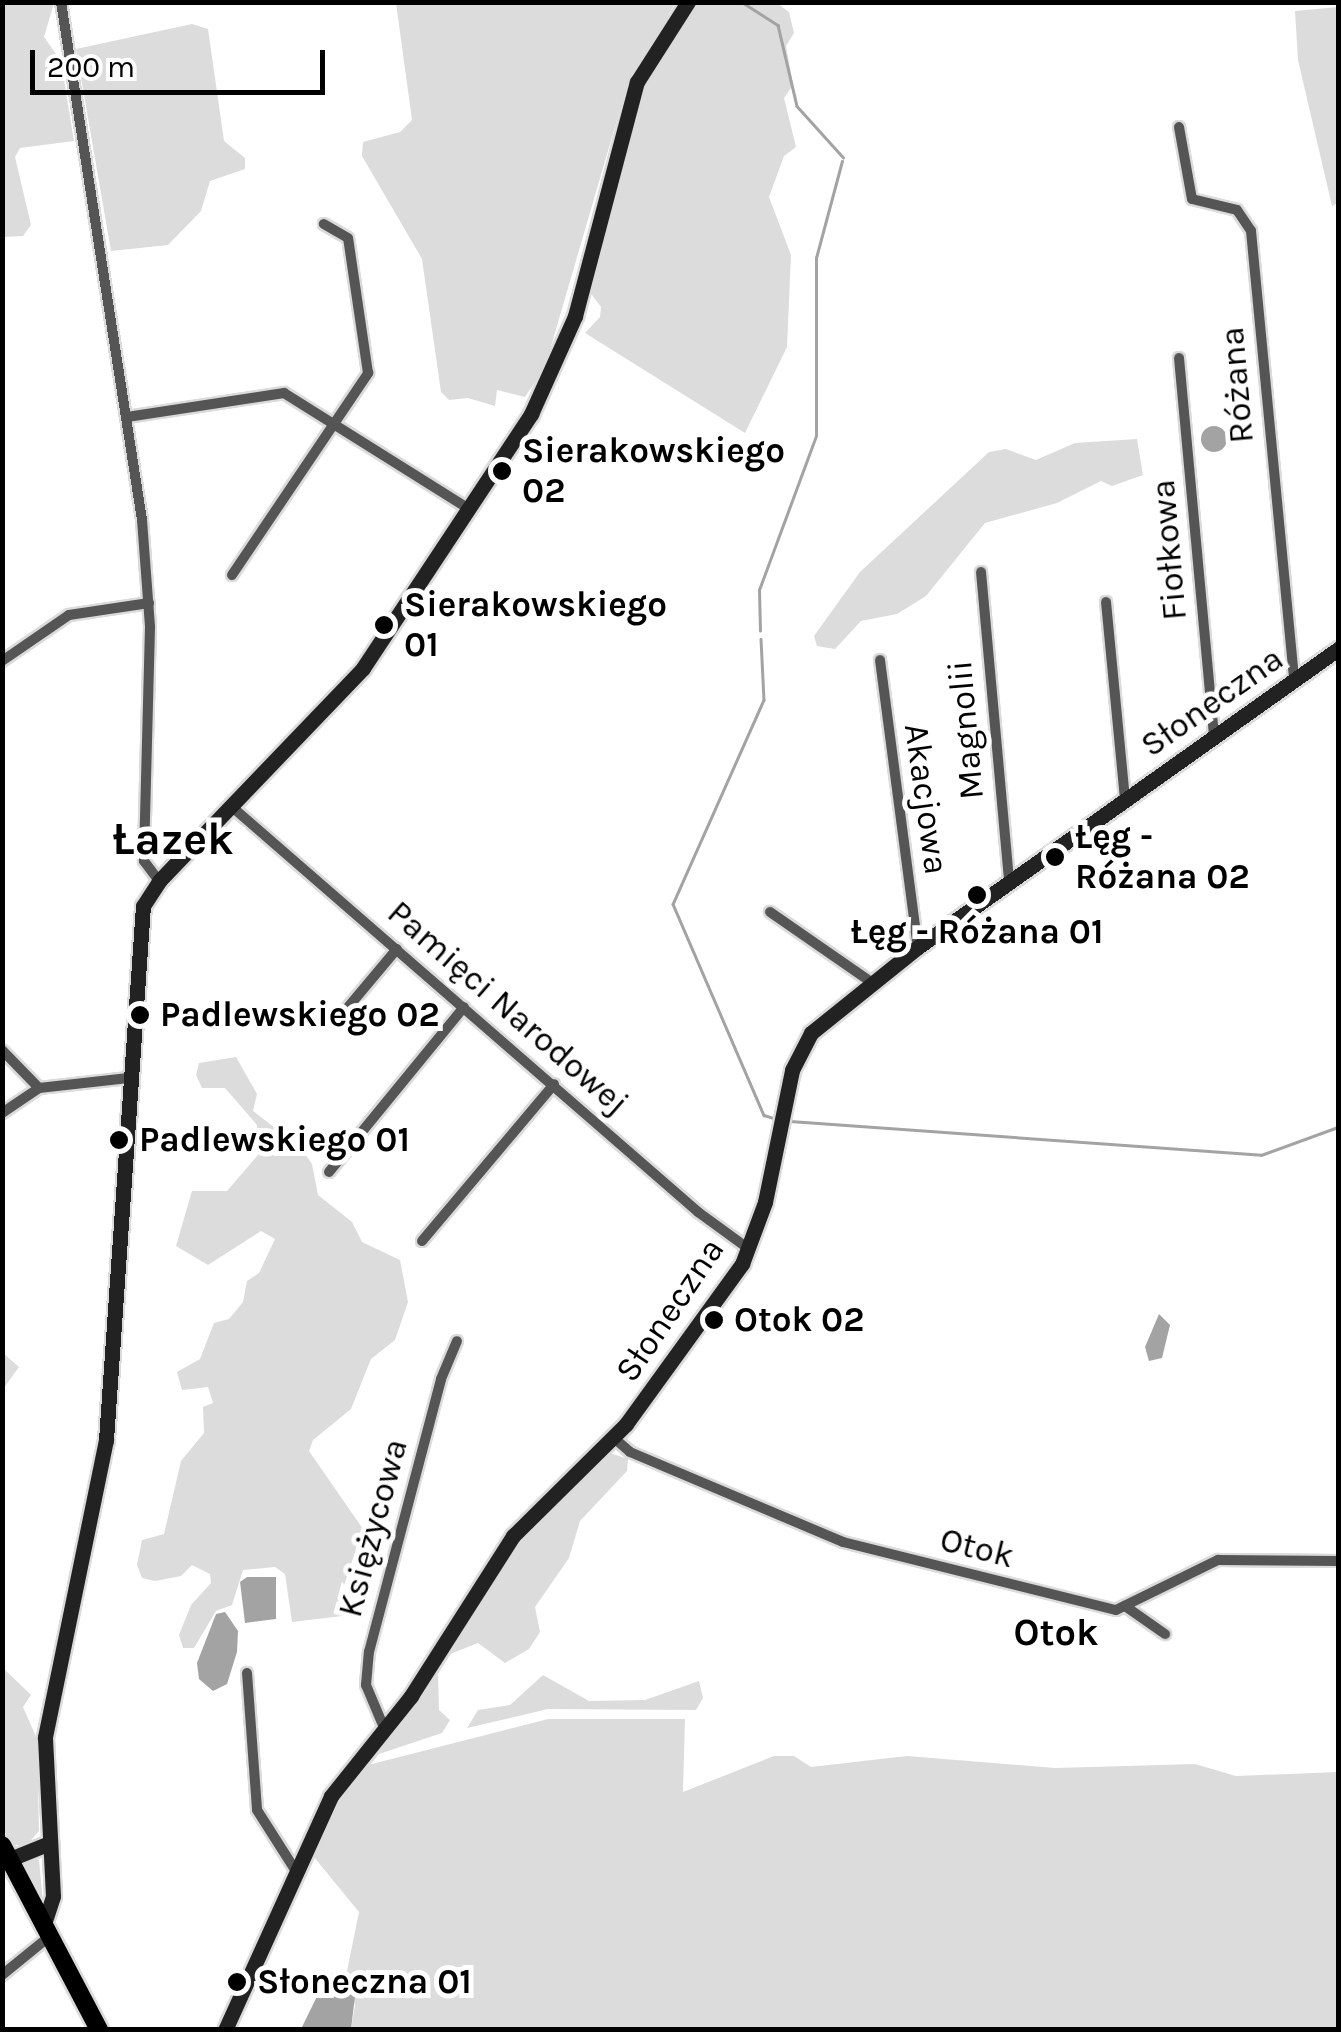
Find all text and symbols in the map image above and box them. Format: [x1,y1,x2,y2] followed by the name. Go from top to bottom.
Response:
[35,30,330,92] scale bar
[47,49,135,85] text: 200 m
[1211,325,1263,445] street label: Różana
[522,430,785,512] place label: Sierakowskiego 02
[491,460,513,482] marker: Sierakowskiego 02
[1142,478,1196,622] street label: Fiołkowa
[404,584,667,666] place label: Sierakowskiego 01
[373,614,395,636] marker: Sierakowskiego 01
[1133,638,1291,766] street label: Słoneczna
[939,659,993,801] street label: Magnolii
[895,721,957,877] street label: Akacjowa
[112,813,234,867] district label: Łazek
[1075,816,1250,898] place label: Łęg - Różana 02
[1044,846,1066,868] marker: Łęg - Różana 02
[966,884,988,906] marker: Łęg - Różana 01
[379,892,637,1124] street label: Pamięci Narodowej
[851,911,1103,953] place label: Łęg - Różana 01
[160,994,440,1036] place label: Padlewskiego 02
[129,1004,151,1026] marker: Padlewskiego 02
[139,1119,410,1161] place label: Padlewskiego 01
[108,1129,130,1151] marker: Padlewskiego 01
[607,1230,733,1390] street label: Słoneczna
[734,1299,864,1341] place label: Otok 02
[703,1309,725,1331] marker: Otok 02
[329,1434,417,1622] street label: Księżycowa
[936,1519,1018,1577] street label: Otok
[1014,1610,1098,1656] district label: Otok
[257,1961,472,2003] place label: Słoneczna 01
[226,1971,248,1993] marker: Słoneczna 01

